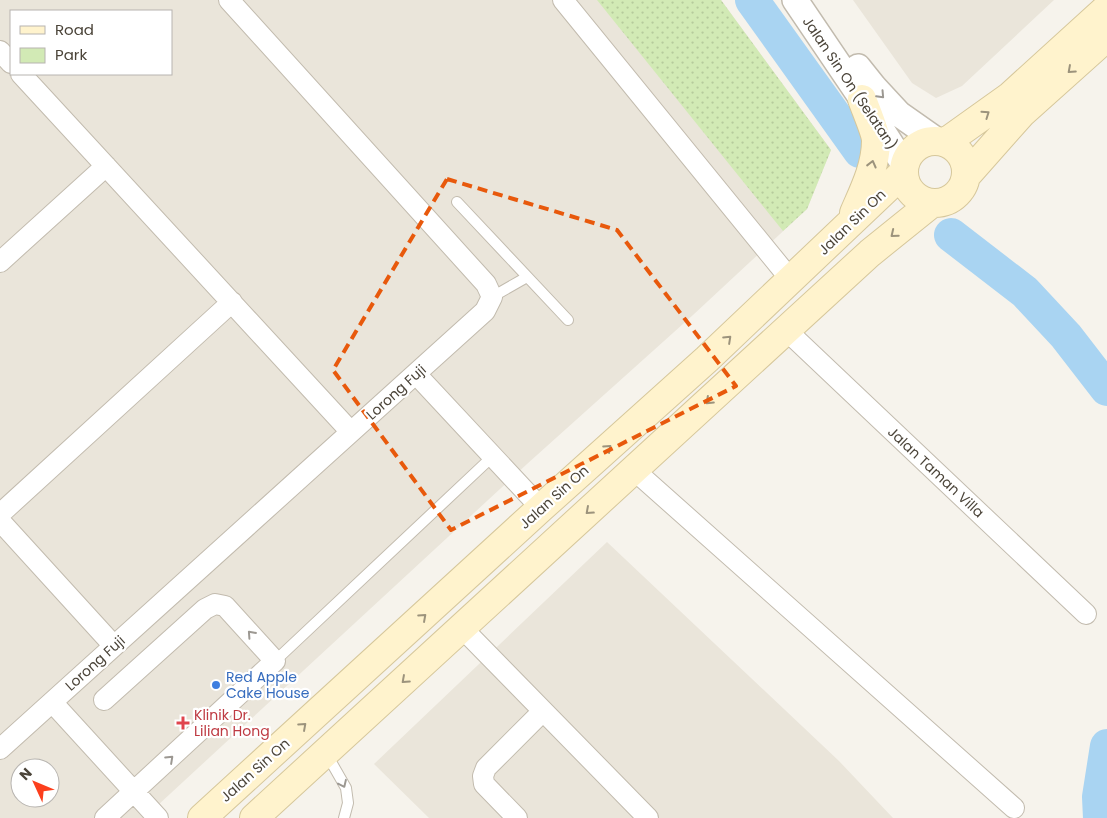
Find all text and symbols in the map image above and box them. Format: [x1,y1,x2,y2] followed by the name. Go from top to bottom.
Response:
[10,10,172,75] legend
[798,12,902,154] street label: Jalan Sin On (Selatan)
[55,19,94,40] text: Road
[55,44,87,65] text: Park
[1067,64,1076,73] one-way arrow
[875,89,884,98] one-way arrow
[980,111,990,120] one-way arrow
[866,159,877,168] one-way arrow
[814,185,890,259] street label: Jalan Sin On
[891,228,900,237] one-way arrow
[722,336,731,345] one-way arrow
[362,360,430,424] street label: Lorong Fuji
[705,395,714,404] one-way arrow
[883,422,989,522] street label: Jalan Taman Villa
[602,445,611,454] one-way arrow
[515,461,593,533] street label: Jalan Sin On
[586,505,595,514] one-way arrow
[417,613,426,622] one-way arrow
[61,631,129,695] street label: Lorong Fuji
[248,631,257,640] one-way arrow
[226,667,310,703] place label: Red Apple Cake House
[401,674,410,683] one-way arrow
[210,679,222,691] marker: Red Apple Cake House
[194,705,270,741] place label: Klinik Dr. Lilian Hong
[176,716,190,730] marker: Klinik Dr. Lilian Hong
[297,723,306,732] one-way arrow
[216,734,294,806] street label: Jalan Sin On
[164,756,173,765] one-way arrow
[10,758,60,808] north arrow
[15,763,36,785] text: N
[336,779,347,788] one-way arrow

